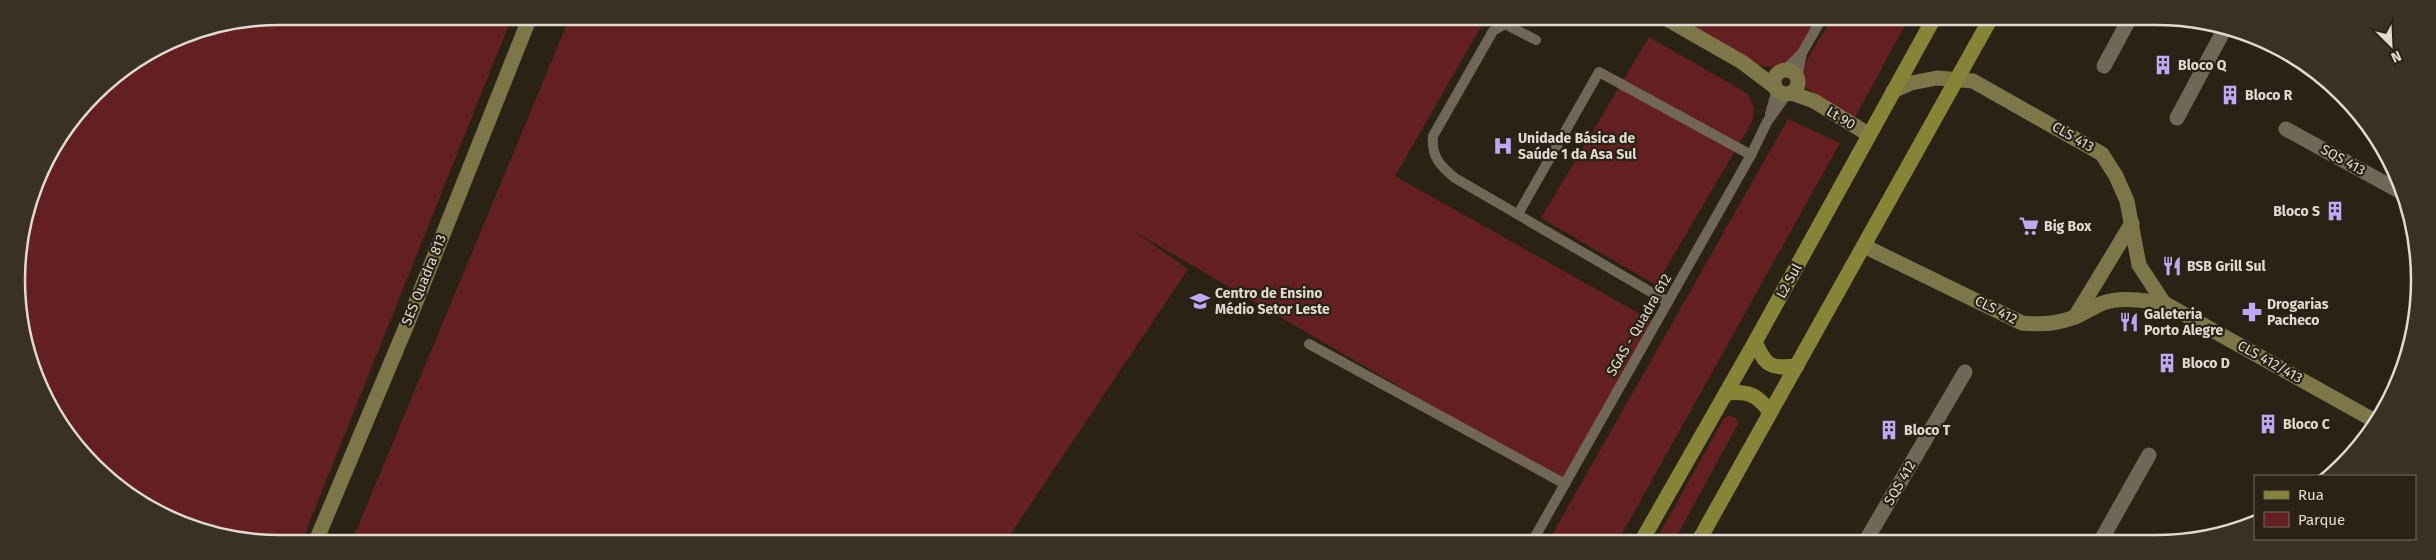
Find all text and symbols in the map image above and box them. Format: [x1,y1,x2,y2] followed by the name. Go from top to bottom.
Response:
[2366,20,2416,70] north arrow
[2388,47,2404,66] text: N
[2152,54,2174,76] building icon: Bloco Q
[2178,57,2227,74] place label: Bloco Q
[2219,84,2241,106] building icon: Bloco R
[2245,87,2293,104] place label: Bloco R
[1824,103,1859,133] street label: Lt 90
[2049,118,2097,156] street label: CLS 413
[1518,130,1637,163] place label: Unidade Básica de Saúde 1 da Asa Sul
[1492,135,1514,157] hospital icon: Unidade Básica de Saúde 1 da Asa Sul
[2318,141,2368,179] street label: SQS 413
[2324,200,2346,222] building icon: Bloco S
[2273,203,2320,220] place label: Bloco S
[2018,215,2040,237] supermarket icon: Big Box
[2044,218,2092,235] place label: Big Box
[398,232,450,328] street label: SES Quadra 813
[2161,255,2183,277] restaurant icon: BSB Grill Sul
[2187,258,2267,275] place label: BSB Grill Sul
[1773,261,1805,301] street label: L2 Sul
[1603,271,1675,379] street label: SGAS - Quadra 612
[1215,285,1330,318] place label: Centro de Ensino Médio Setor Leste
[1189,290,1211,312] school or university icon: Centro de Ensino Médio Setor Leste
[1972,292,2020,328] street label: CLS 412
[2267,296,2329,329] place label: Drogarias Pacheco
[2241,301,2263,323] pharmacy icon: Drogarias Pacheco
[2144,306,2223,339] place label: Galeteria Porto Alegre
[2118,311,2140,333] restaurant icon: Galeteria Porto Alegre
[2234,337,2306,387] street label: CLS 412/413
[2156,352,2178,374] building icon: Bloco D
[2182,355,2230,372] place label: Bloco D
[2257,413,2279,435] building icon: Bloco C
[2283,416,2330,433] place label: Bloco C
[1878,419,1900,441] building icon: Bloco T
[1904,422,1951,439] place label: Bloco T
[1881,458,1919,508] street label: SQS 412
[2254,475,2416,540] legend
[2298,486,2324,504] text: Rua
[2298,511,2345,529] text: Parque

